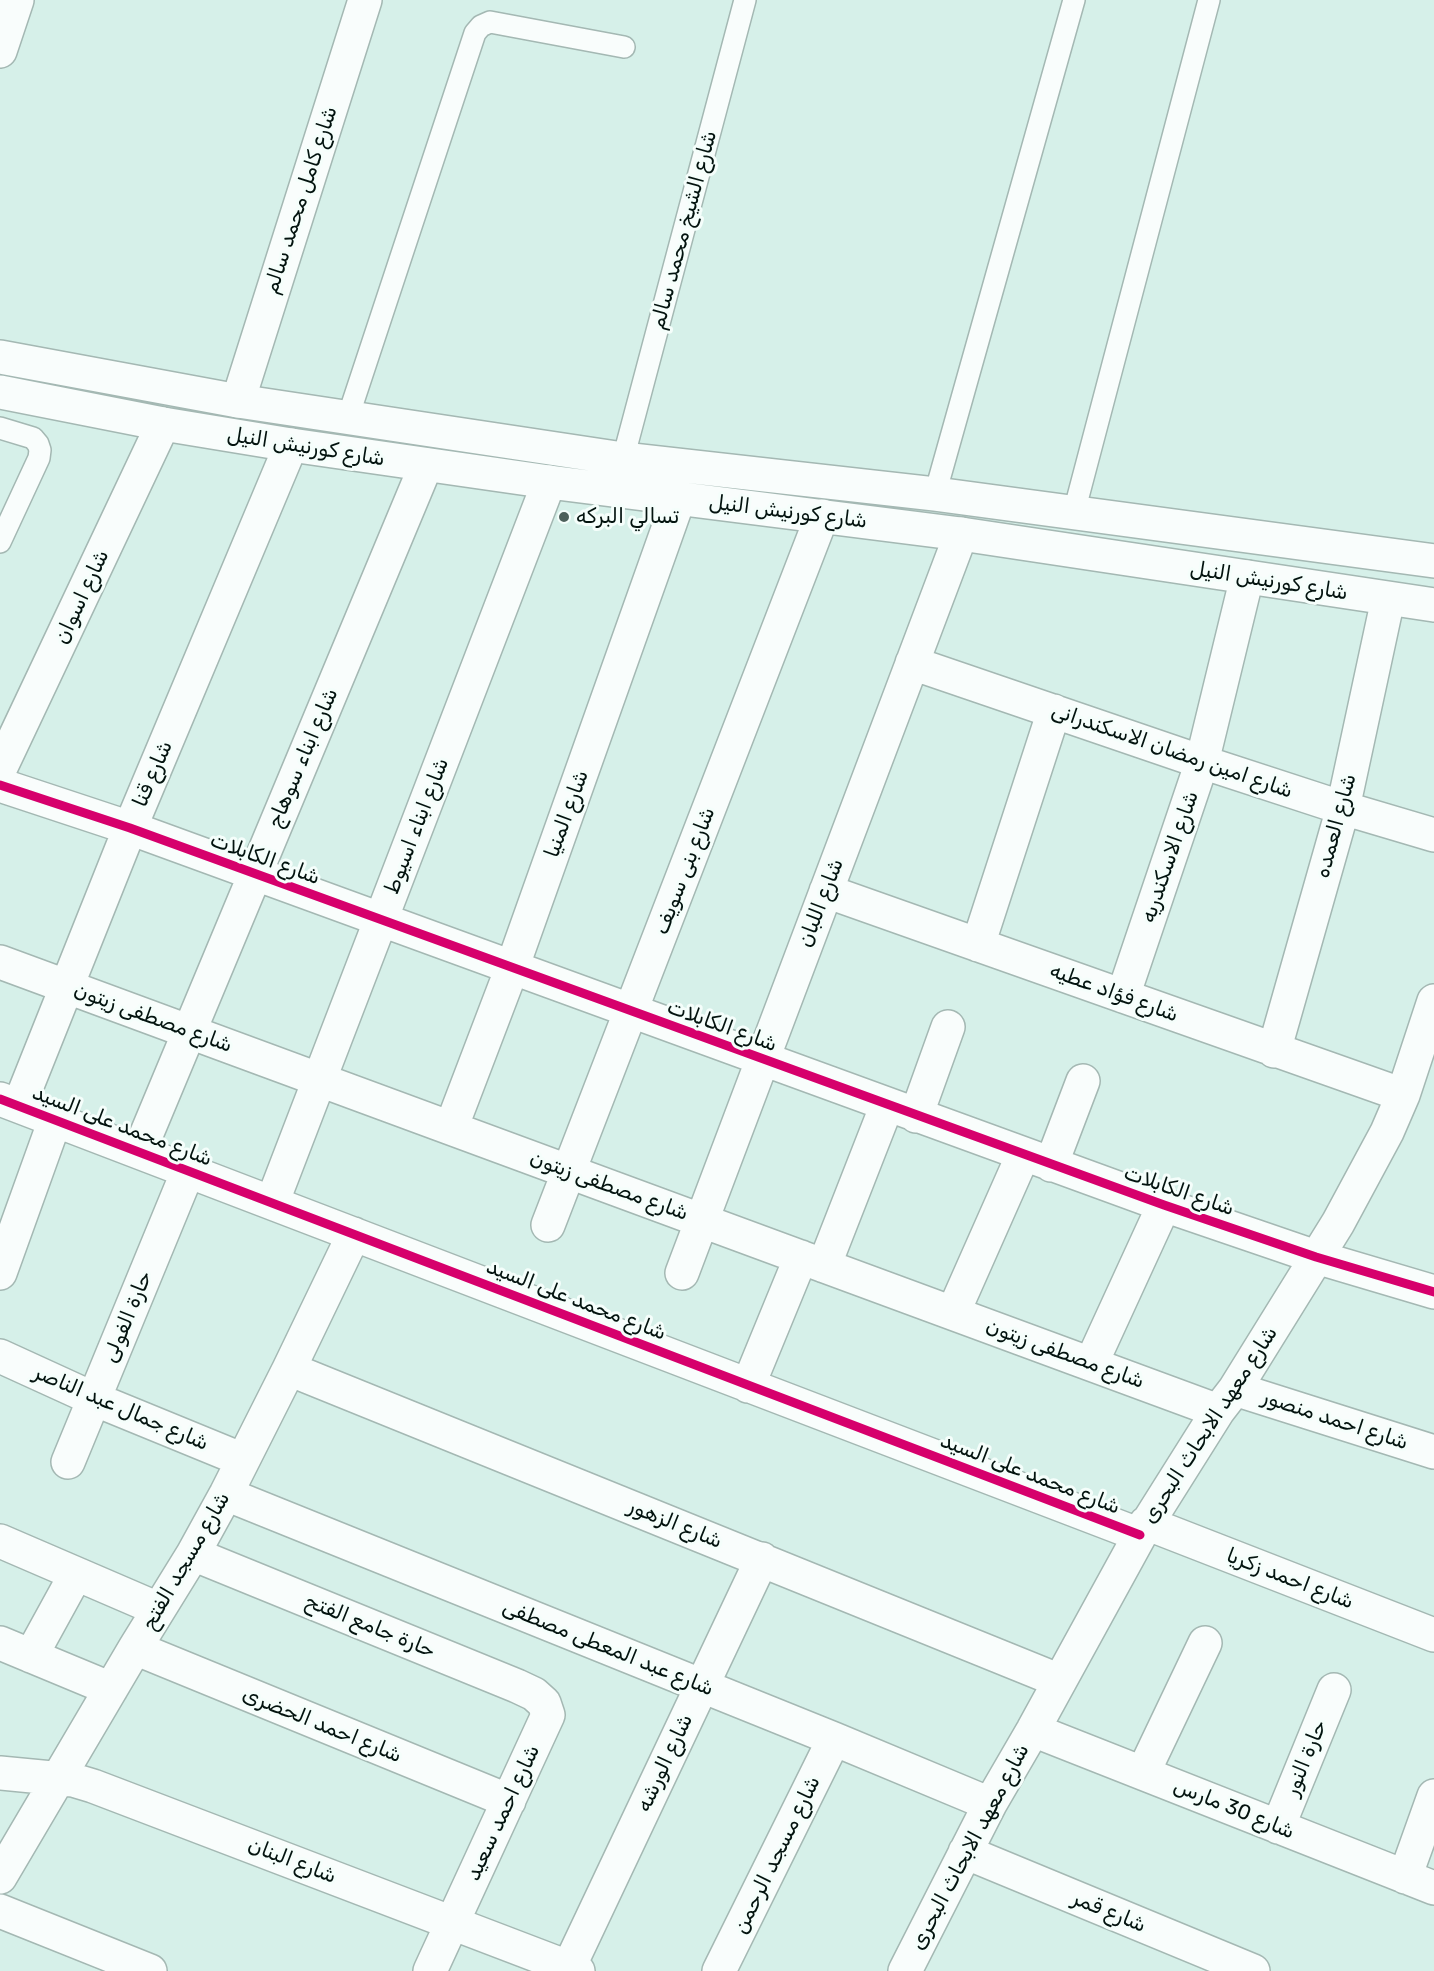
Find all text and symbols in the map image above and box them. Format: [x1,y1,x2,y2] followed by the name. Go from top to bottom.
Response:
[259,103,343,297] street label: شارع كامل محمد سالم
[645,128,723,332] street label: شارع الشيخ محمد سالم
[225,422,387,472] street label: شارع كورنيش النيل
[707,490,869,534] street label: شارع كورنيش النيل
[576,504,679,530] place label: تسالي البركه
[557,510,571,524] marker: تسالي البركه
[49,546,115,648] street label: شارع اسوان
[1188,556,1350,606] street label: شارع كورنيش النيل
[262,684,344,832] street label: شارع ابناء سوهاج
[1048,698,1296,804] street label: شارع امين رمضان الاسكندرانى
[128,737,178,811] street label: شارع قنا
[379,754,455,898] street label: شارع ابناء اسيوط
[540,767,594,861] street label: شارع المنيا
[1310,771,1362,881] street label: شارع العمده
[1136,788,1204,926] street label: شارع الاسكندريه
[649,804,721,938] street label: شارع بنى سويف
[207,827,323,891] street label: شارع الكابلات
[793,855,849,951] street label: شارع اللبان
[1046,958,1182,1028] street label: شارع فؤاد عطيه
[70,978,236,1058] street label: شارع مصطفى زيتون
[664,994,780,1058] street label: شارع الكابلات
[28,1080,216,1172] street label: شارع محمد على السيد
[526,1146,692,1226] street label: شارع مصطفى زيتون
[1120,1160,1238,1222] street label: شارع الكابلات
[482,1254,670,1346] street label: شارع محمد على السيد
[98,1267,158,1367] street label: حارة الفولى
[982,1314,1148,1394] street label: شارع مصطفى زيتون
[1137,1322,1283,1528] street label: شارع معهد الابحاث البحرى
[30,1360,212,1456] street label: شارع جمال عبد الناصر
[1259,1384,1411,1456] street label: شارع احمد منصور
[936,1428,1124,1520] street label: شارع محمد على السيد
[136,1488,236,1634] street label: شارع مسجد الفتح
[624,1494,726,1554] street label: شارع الزهور
[1223,1543,1357,1615] street label: شارع احمد زكريا
[301,1588,439,1664] street label: حارة جامع الفتح
[499,1594,717,1702] street label: شارع عبد المعطى مصطفى
[239,1682,405,1768] street label: شارع احمد الحضرى
[631,1710,699,1816] street label: شارع الورشه
[1279,1716,1333,1800] street label: حارة النور
[905,1740,1035,1954] street label: شارع معهد الابحاث البحرى
[460,1741,546,1885] street label: شارع احمد سعيد
[728,1772,826,1938] street label: شارع مسجد الرحمن
[1170,1773,1298,1845] street label: شارع 30 مارس
[244,1833,340,1889] street label: شارع البنان
[1068,1886,1150,1938] street label: شارع قمر

